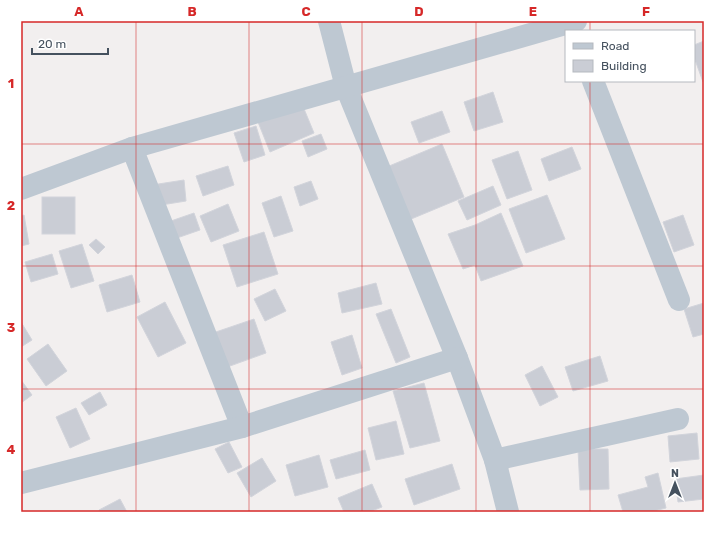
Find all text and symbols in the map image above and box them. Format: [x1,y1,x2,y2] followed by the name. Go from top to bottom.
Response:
[74,4,84,19] text: A
[187,4,197,19] text: B
[301,4,311,19] text: C
[414,4,424,19] text: D
[529,4,537,19] text: E
[642,4,650,19] text: F
[32,30,108,56] scale bar
[565,30,695,82] legend
[38,37,66,51] text: 20 m
[601,39,629,53] text: Road
[601,59,647,73] text: Building
[8,76,14,91] text: 1
[7,198,15,213] text: 2
[7,320,16,335] text: 3
[7,442,16,457] text: 4
[655,463,695,503] north arrow
[671,467,679,480] text: N

